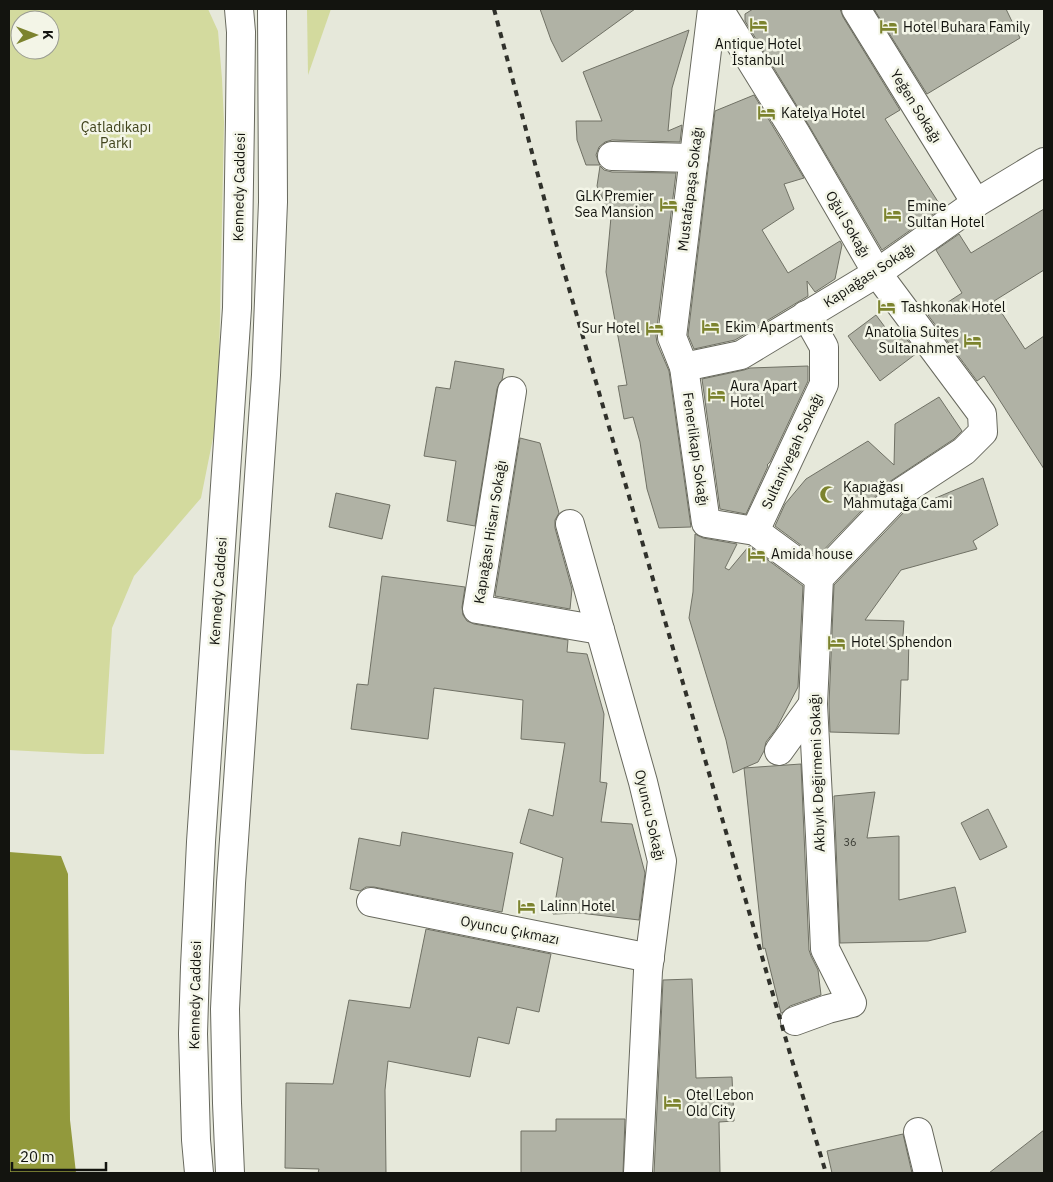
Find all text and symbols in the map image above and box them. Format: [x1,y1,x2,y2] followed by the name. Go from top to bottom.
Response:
[10,10,60,60] north arrow
[748,14,768,34] hotel icon: Antique Hotel İstanbul
[879,17,899,37] hotel icon: Hotel Buhara Family
[903,18,1030,36] place label: Hotel Buhara Family
[39,30,57,40] text: K
[715,35,801,69] place label: Antique Hotel İstanbul
[886,66,946,146] street label: Yeğen Sokağı
[757,103,777,123] hotel icon: Katelya Hotel
[781,104,865,122] place label: Katelya Hotel
[81,118,151,152] park label: Çatladıkapı Parkı
[673,126,707,252] street label: Mustafapaşa Sokağı
[229,133,249,241] street label: Kennedy Caddesi
[574,187,654,221] place label: GLK Premier Sea Mansion
[822,187,874,261] street label: Oğul Sokağı
[658,194,678,214] hotel icon: GLK Premier Sea Mansion
[907,197,985,231] place label: Emine Sultan Hotel
[883,204,903,224] hotel icon: Emine Sultan Hotel
[820,239,918,311] street label: Kapıağası Sokağı
[877,297,897,317] hotel icon: Tashkonak Hotel
[901,298,1006,316] place label: Tashkonak Hotel
[701,317,721,337] hotel icon: Ekim Apartments
[644,318,664,338] hotel icon: Sur Hotel
[725,318,834,336] place label: Ekim Apartments
[581,319,640,337] place label: Sur Hotel
[865,323,959,357] place label: Anatolia Suites Sultanahmet
[963,330,983,350] hotel icon: Anatolia Suites Sultanahmet
[730,377,798,411] place label: Aura Apart Hotel
[706,384,726,404] hotel icon: Aura Apart Hotel
[757,390,827,512] street label: Sultaniyegah Sokağı
[679,391,713,507] street label: Fenerlikapı Sokağı
[470,459,510,605] street label: Kapıağası Hisarı Sokağı
[843,478,952,512] place label: Kapıağası Mahmutağa Cami
[819,485,839,505] mosque icon: Kapıağası Mahmutağa Cami
[205,536,231,646] street label: Kennedy Caddesi
[747,544,767,564] hotel icon: Amida house
[771,545,853,563] place label: Amida house
[827,632,847,652] hotel icon: Hotel Sphendon
[851,633,952,651] place label: Hotel Sphendon
[805,693,829,853] street label: Akbıyık Değirmeni Sokağı
[631,768,669,862] street label: Oyuncu Sokağı
[843,835,857,849] house number: 36
[516,896,536,916] hotel icon: Lalinn Hotel
[540,897,615,915] place label: Lalinn Hotel
[459,912,561,948] street label: Oyuncu Çıkmazı
[185,941,205,1049] street label: Kennedy Caddesi
[686,1086,754,1120] place label: Otel Lebon Old City
[662,1093,682,1113] hotel icon: Otel Lebon Old City
[12,1140,106,1172] scale bar
[20,1147,55,1166] text: 20 m

